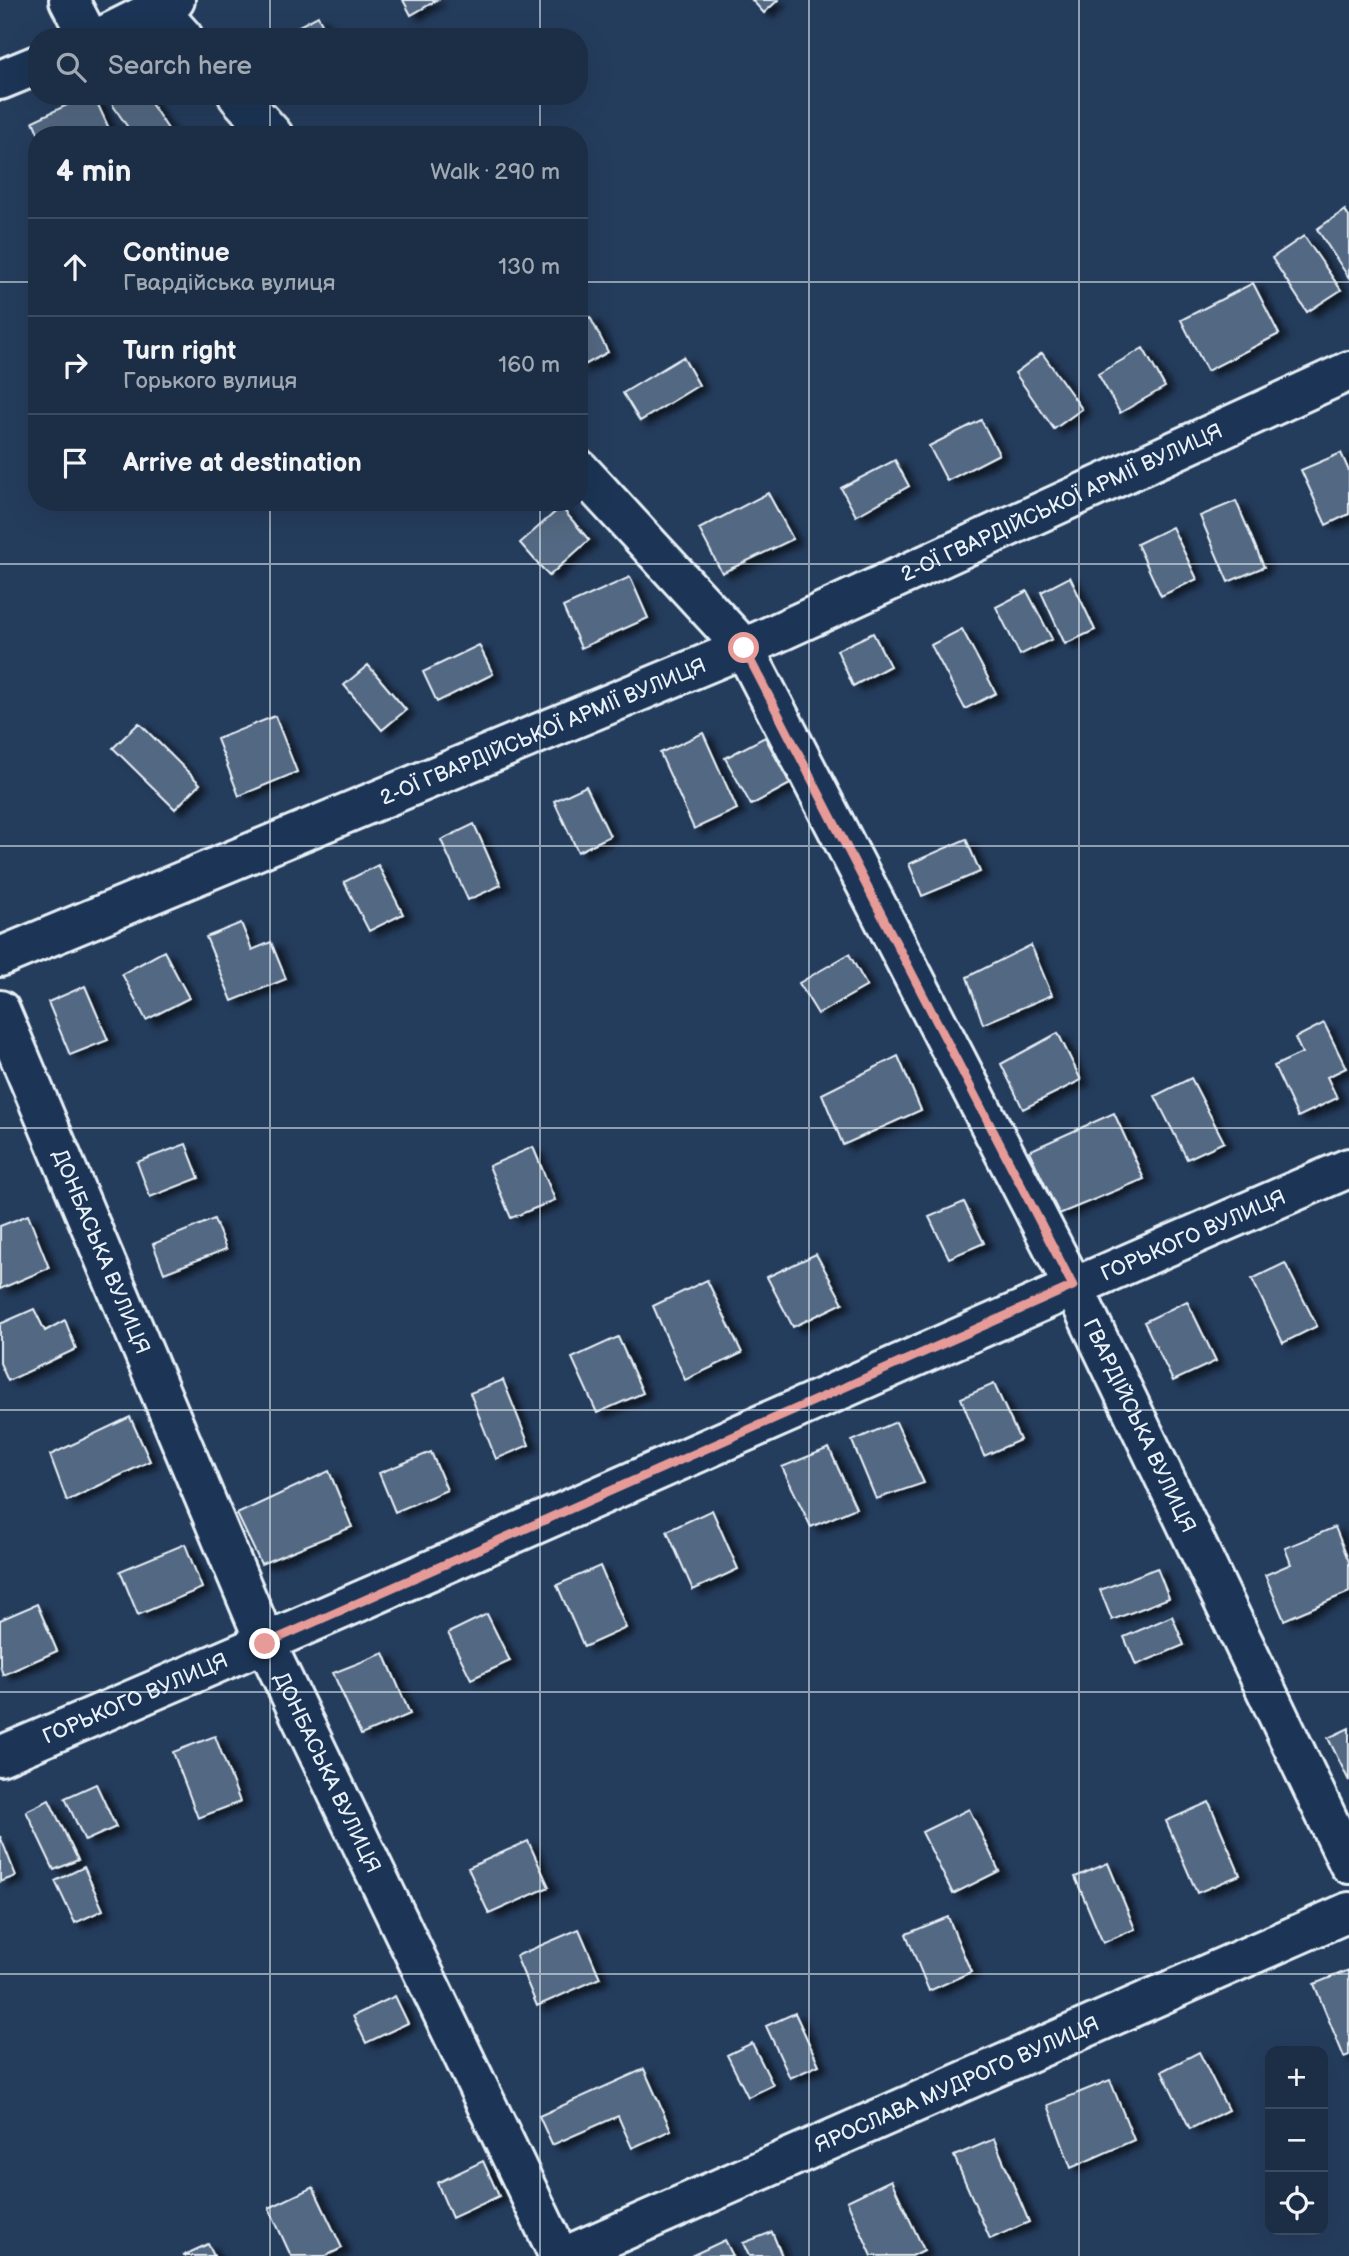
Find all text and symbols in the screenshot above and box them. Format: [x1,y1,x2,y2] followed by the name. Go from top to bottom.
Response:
[28,28,588,105] search box
[52,48,90,86] icon: search
[108,51,252,82] text: Search here
[56,154,131,190] text: 4 min
[430,158,560,186] text: Walk · 290 m
[123,238,230,269] text: Continue
[56,248,94,286] icon: ahead
[498,253,560,281] text: 130 m
[123,269,336,297] text: Гвардійська вулиця
[123,336,236,367] text: Turn right
[56,346,94,384] icon: right
[498,351,560,379] text: 160 m
[123,367,297,395] text: Горького вулиця
[897,419,1227,587] street label: 2-ОЇ ГВАРДІЙСЬКОЇ АРМІЇ ВУЛИЦЯ
[56,444,94,482] icon: arrive
[123,448,362,479] text: Arrive at destination
[728,632,759,663] route start
[376,653,710,811] street label: 2-ОЇ ГВАРДІЙСЬКОЇ АРМІЇ ВУЛИЦЯ
[47,1146,155,1358] street label: ДОНБАСЬКА ВУЛИЦЯ
[1097,1185,1290,1287] street label: ГОРЬКОГО ВУЛИЦЯ
[1077,1315,1201,1537] street label: ГВАРДІЙСЬКА ВУЛИЦЯ
[249,1628,280,1659] route end
[39,1648,232,1749] street label: ГОРЬКОГО ВУЛИЦЯ
[268,1668,386,1877] street label: ДОНБАСЬКА ВУЛИЦЯ
[811,2011,1103,2158] street label: ЯРОСЛАВА МУДРОГО ВУЛИЦЯ
[1265,2046,1328,2235] map controls
[1265,2046,1328,2109] button: +
[1265,2109,1328,2172] button: −
[1265,2172,1328,2235] button: locate

